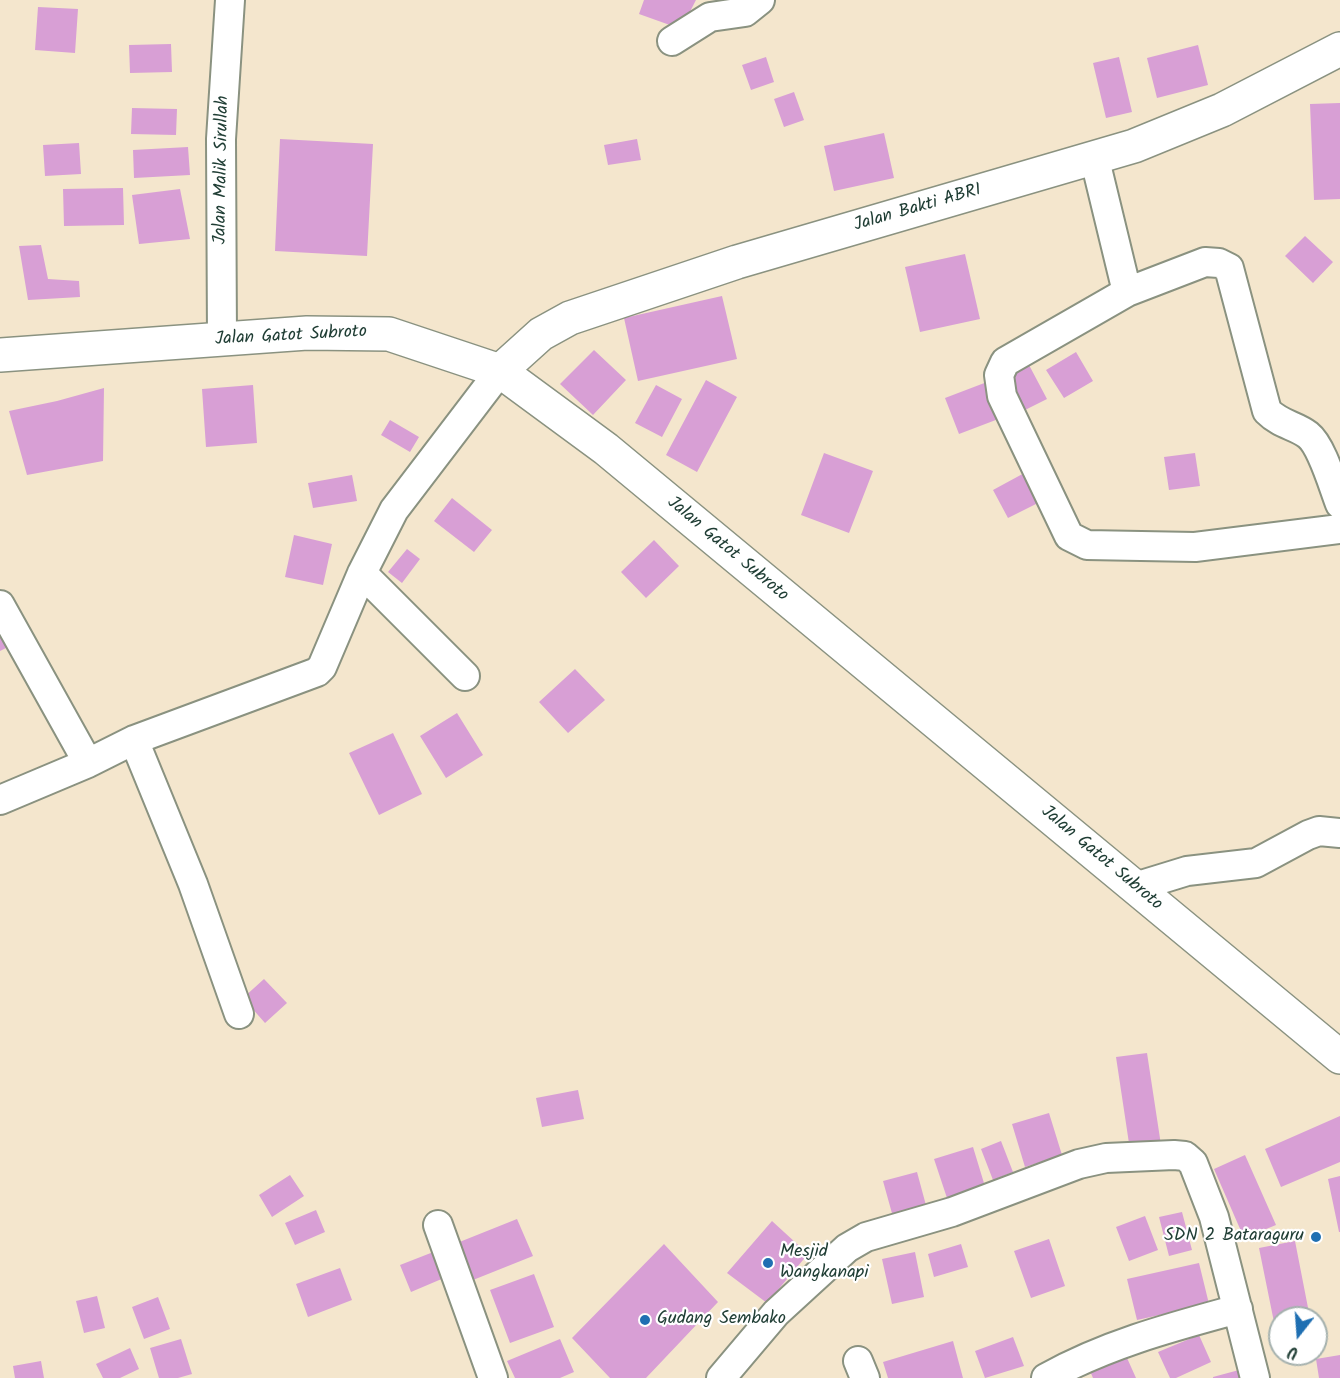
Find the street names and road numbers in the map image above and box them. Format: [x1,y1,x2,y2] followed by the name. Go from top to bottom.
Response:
[211,95,235,245] street label: Jalan Malik Sirullah
[852,180,984,238] street label: Jalan Bakti ABRI
[214,322,368,352] street label: Jalan Gatot Subroto
[662,493,792,607] street label: Jalan Gatot Subroto
[1036,802,1166,916] street label: Jalan Gatot Subroto

